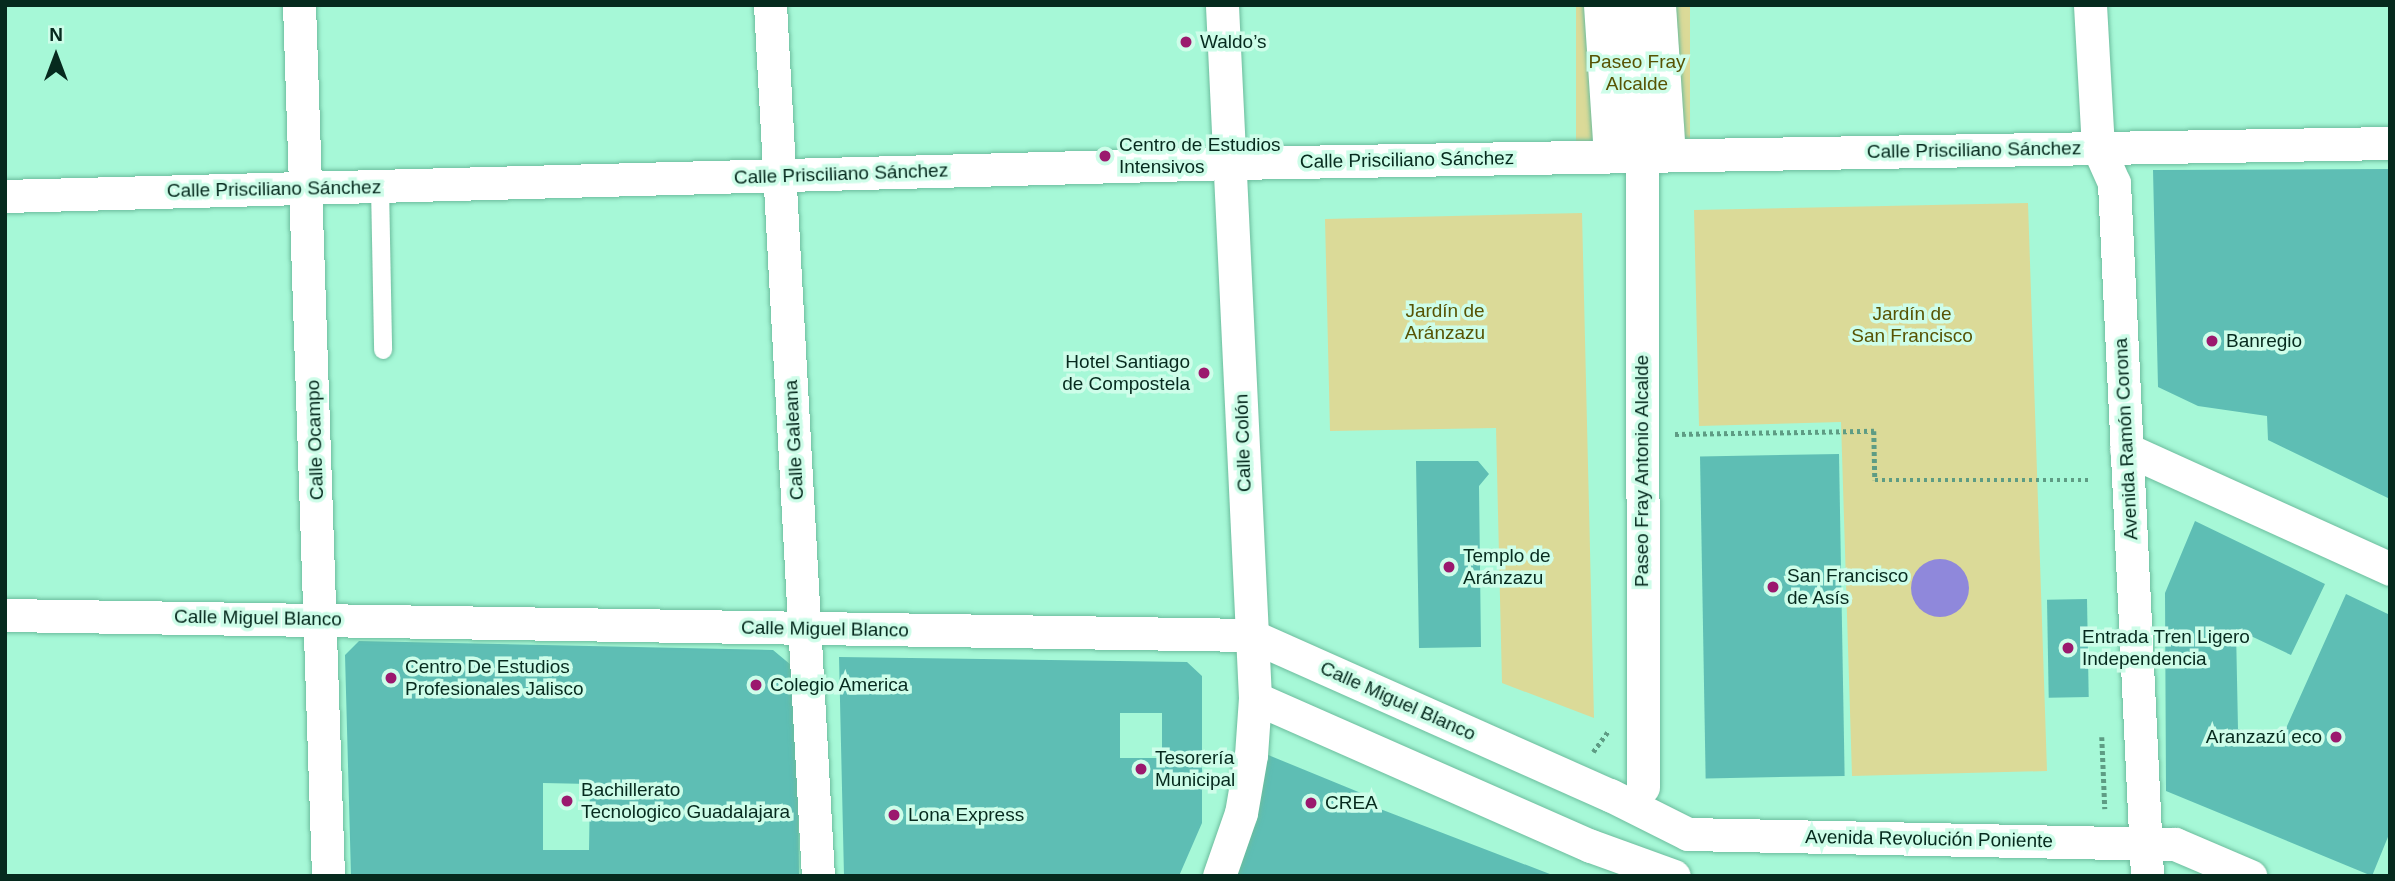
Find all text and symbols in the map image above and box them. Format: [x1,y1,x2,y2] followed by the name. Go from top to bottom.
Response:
[21,21,91,91] north arrow
[49,24,63,45] text: N
[1200,31,1267,53] place label: Waldo’s
[1178,34,1194,50] marker: Waldo’s
[1588,51,1686,95] park label: Paseo Fray Alcalde
[1119,134,1281,178] place label: Centro de Estudios Intensivos
[1867,137,2081,163] street label: Calle Prisciliano Sánchez
[1300,147,1514,173] street label: Calle Prisciliano Sánchez
[1097,148,1113,164] marker: Centro de Estudios Intensivos
[733,159,949,189] street label: Calle Prisciliano Sánchez
[167,176,381,202] street label: Calle Prisciliano Sánchez
[1405,300,1485,344] park label: Jardín de Aránzazu
[1851,303,1973,347] park label: Jardín de San Francisco
[2226,330,2302,352] place label: Banregio
[2204,333,2220,349] marker: Banregio
[2109,337,2143,541] street label: Avenida Ramón Corona
[1062,351,1190,395] place label: Hotel Santiago de Compostela
[1631,354,1653,588] street label: Paseo Fray Antonio Alcalde
[1196,365,1212,381] marker: Hotel Santiago de Compostela
[302,379,328,501] street label: Calle Ocampo
[779,379,809,501] street label: Calle Galeana
[1230,394,1256,492] street label: Calle Colón
[1463,545,1551,589] place label: Templo de Aránzazu
[1441,559,1457,575] marker: Templo de Aránzazu
[1787,565,1908,609] place label: San Francisco de Asís
[1765,579,1781,595] marker: San Francisco de Asís
[174,605,342,631] street label: Calle Miguel Blanco
[741,616,909,642] street label: Calle Miguel Blanco
[2082,626,2250,670] place label: Entrada Tren Ligero Independencia
[2060,640,2076,656] marker: Entrada Tren Ligero Independencia
[405,656,583,700] place label: Centro De Estudios Profesionales Jalisco
[1317,656,1479,746] street label: Calle Miguel Blanco
[383,670,399,686] marker: Centro De Estudios Profesionales Jalisco
[770,674,909,696] place label: Colegio America
[748,677,764,693] marker: Colegio America
[2206,726,2322,748] place label: Aranzazú eco
[2328,729,2344,745] marker: Aranzazú eco
[1155,747,1235,791] place label: Tesorería Municipal
[1133,761,1149,777] marker: Tesorería Municipal
[581,779,790,823] place label: Bachillerato Tecnologico Guadalajara
[1325,792,1378,814] place label: CREA
[559,793,575,809] marker: Bachillerato Tecnologico Guadalajara
[1303,795,1319,811] marker: CREA
[908,804,1024,826] place label: Lona Express
[886,807,902,823] marker: Lona Express
[1805,825,2053,853] street label: Avenida Revolución Poniente

